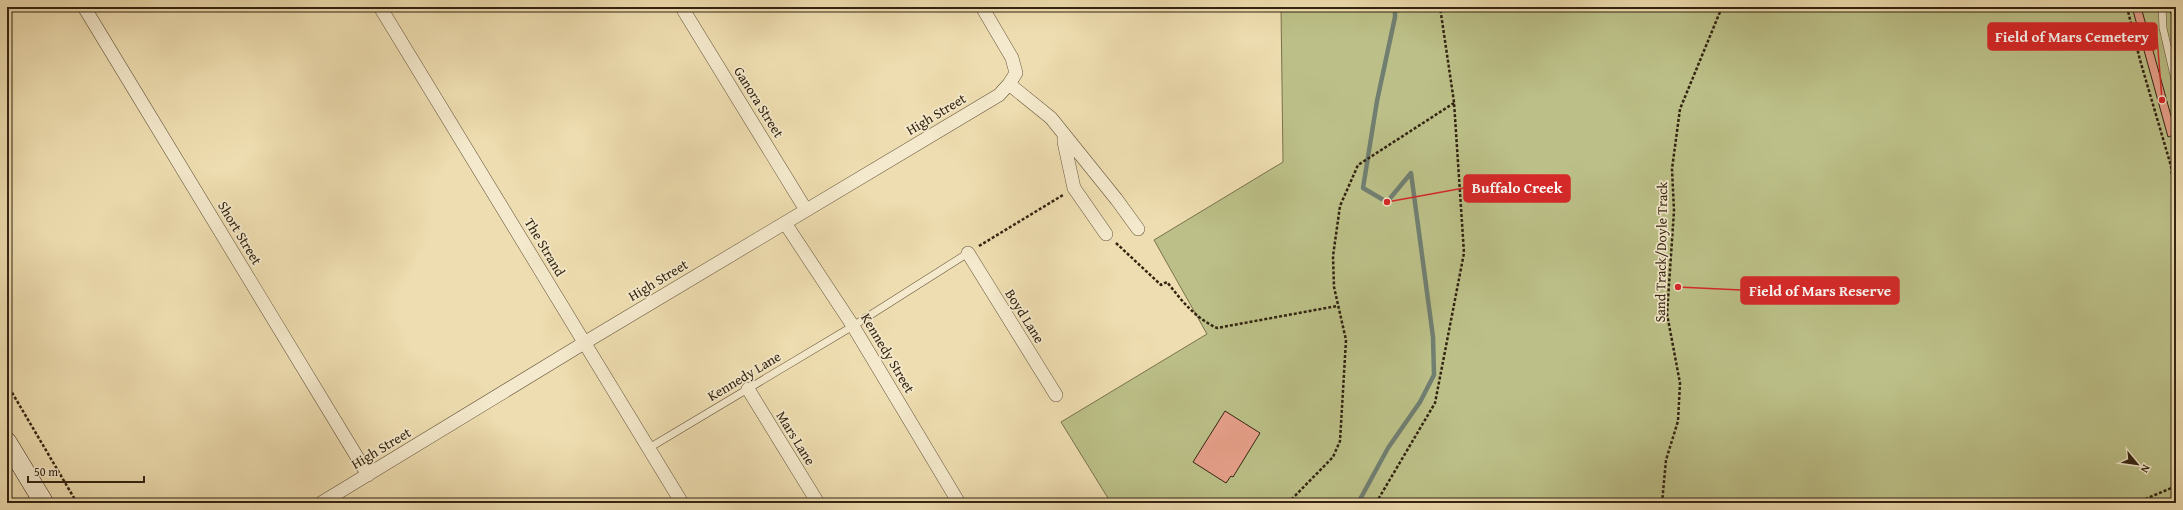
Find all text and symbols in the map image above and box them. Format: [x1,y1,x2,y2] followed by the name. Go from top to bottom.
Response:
[1988,23,2157,50] callout: Field of Mars Cemetery
[1995,26,2149,47] text: Field of Mars Cemetery
[729,63,789,142] street label: Ganora Street
[902,88,970,140] street label: High Street
[1464,175,1570,202] callout: Buffalo Creek
[1472,177,1563,198] text: Buffalo Creek
[1650,180,1672,323] street label: Sand Track/Doyle Track
[213,197,267,269] street label: Short Street
[520,214,571,280] street label: The Strand
[624,254,692,306] street label: High Street
[1741,277,1899,304] callout: Field of Mars Reserve
[1749,280,1891,301] text: Field of Mars Reserve
[1000,285,1050,347] street label: Boyd Lane
[856,309,920,397] street label: Kennedy Street
[703,346,785,406] street label: Kennedy Lane
[772,407,821,469] street label: Mars Lane
[347,422,415,474] street label: High Street
[2117,444,2157,484] north arrow
[28,458,144,484] scale bar
[2137,462,2155,477] text: N
[34,463,58,480] text: 50 m

